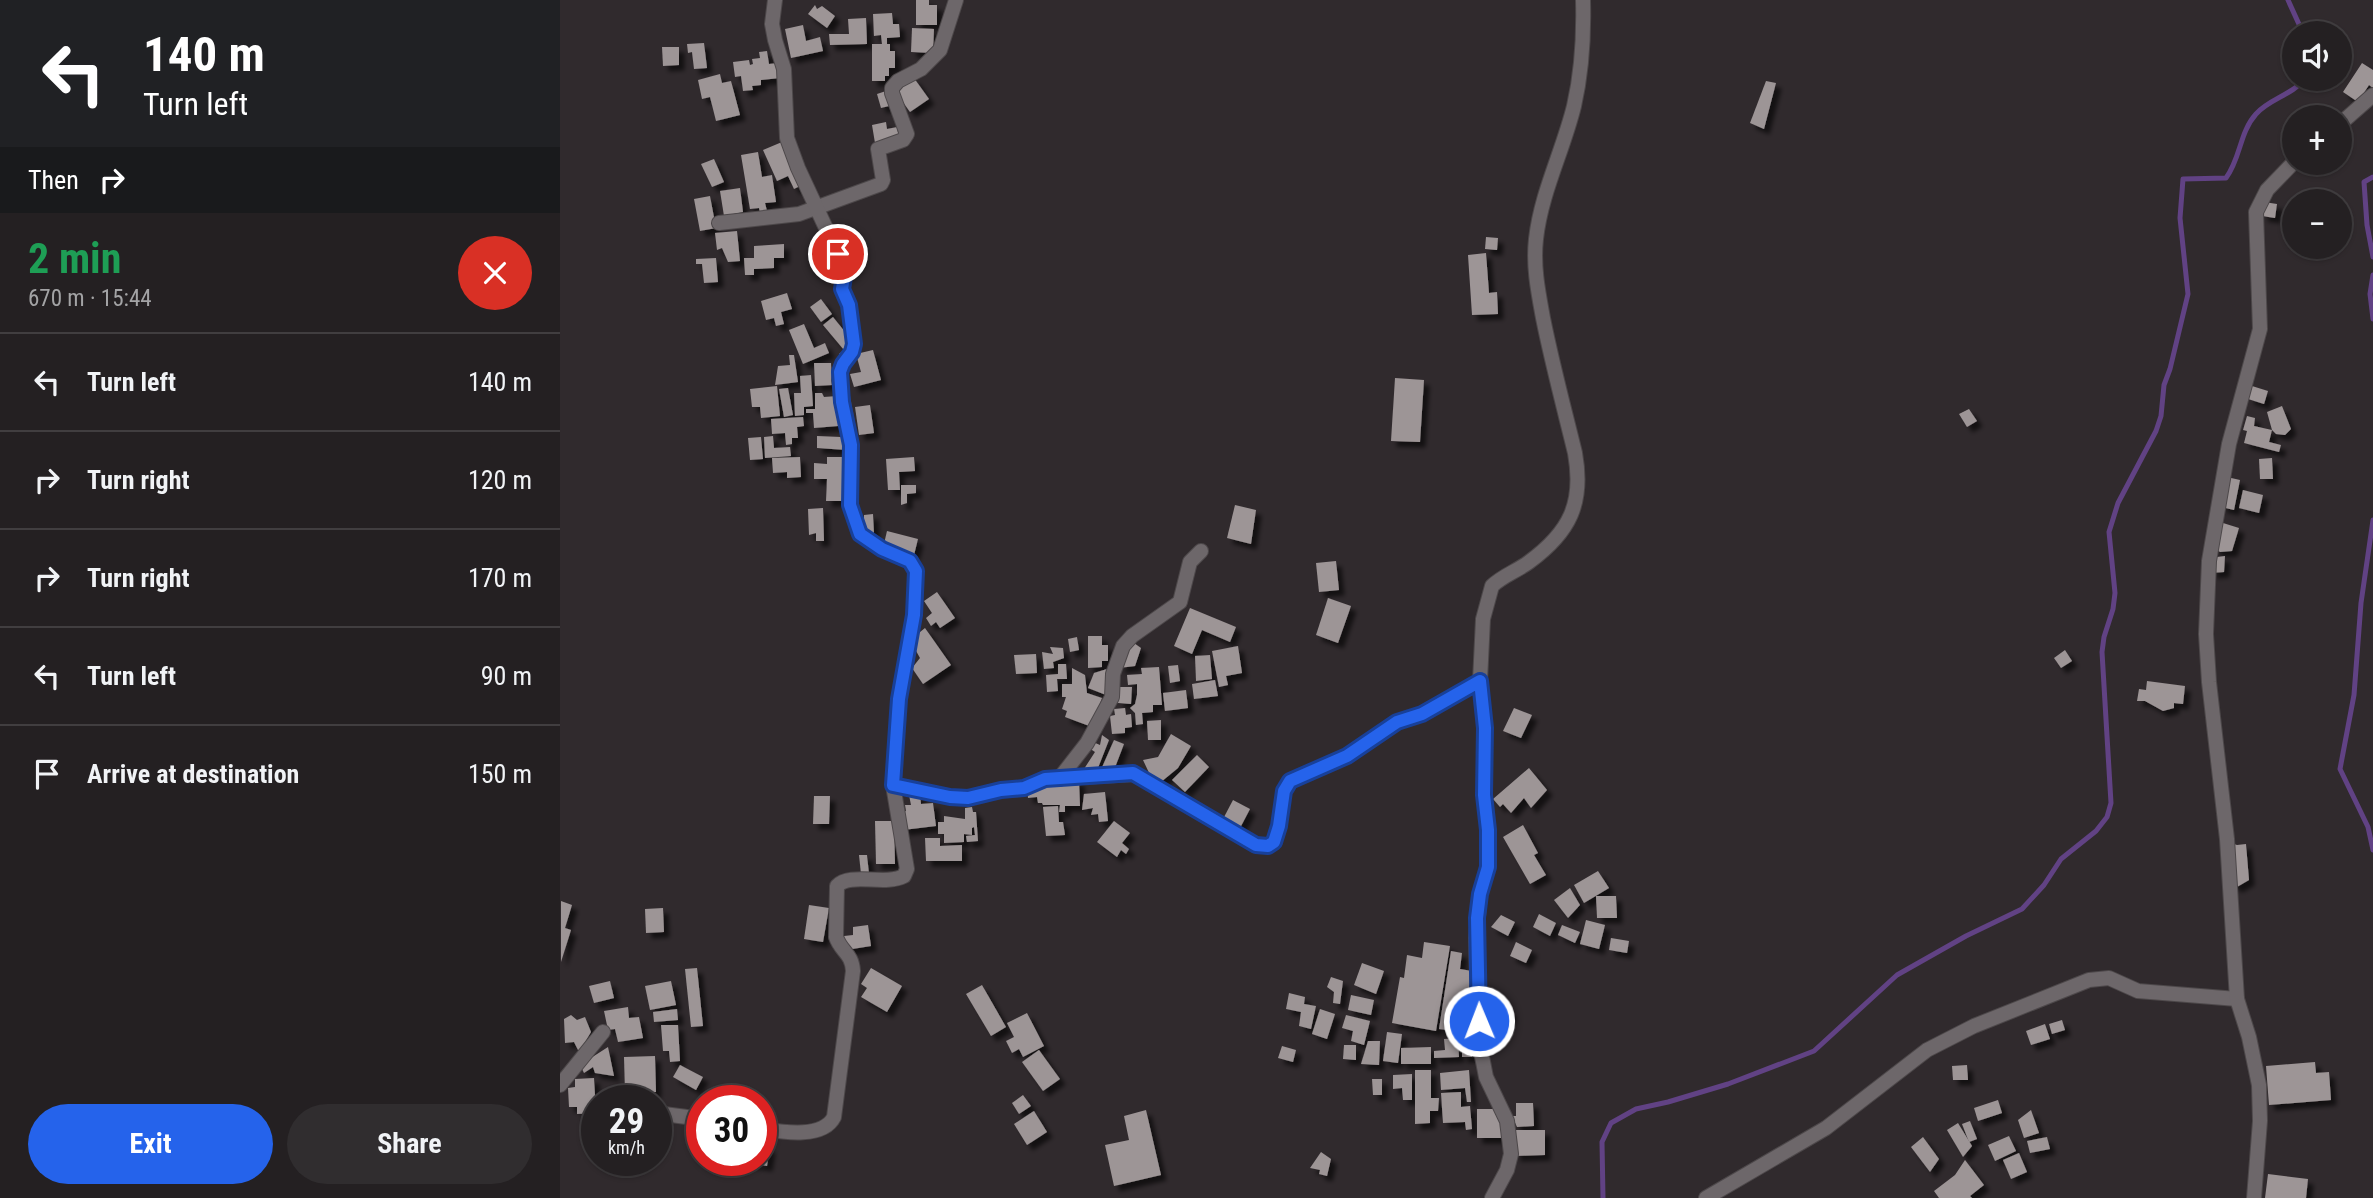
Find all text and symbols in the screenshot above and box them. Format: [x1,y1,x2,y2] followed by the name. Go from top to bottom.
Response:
[2282,21,2352,259] map controls
[2282,21,2352,91] button: sound
[143,26,265,83] text: 140 m
[28,28,119,119] icon: left
[143,85,248,123] text: Turn left
[2282,105,2352,175] button: +
[93,161,131,199] icon: right
[28,165,79,195] text: Then
[2282,189,2352,259] button: −
[808,224,868,284] pin
[28,234,121,283] text: 2 min
[819,235,857,273] icon: arrive
[458,236,532,310] button: close
[28,285,152,312] text: 670 m · 15:44
[28,363,66,401] icon: left
[87,367,176,397] text: Turn left
[468,367,532,397] text: 140 m
[28,461,66,499] icon: right
[87,465,189,495] text: Turn right
[468,465,532,495] text: 120 m
[28,559,66,597] icon: right
[87,563,189,593] text: Turn right
[468,563,532,593] text: 170 m
[28,657,66,695] icon: left
[87,661,176,691] text: Turn left
[481,661,532,691] text: 90 m
[28,755,66,793] icon: arrive
[87,759,299,789] text: Arrive at destination
[468,759,532,789] text: 150 m
[1442,984,1516,1058] position arrow
[686,1085,777,1176] speed limit sign: 30
[609,1101,644,1142] text: 29
[28,1104,273,1184] button: Exit
[287,1104,532,1184] button: Share
[608,1137,645,1158] text: km/h

